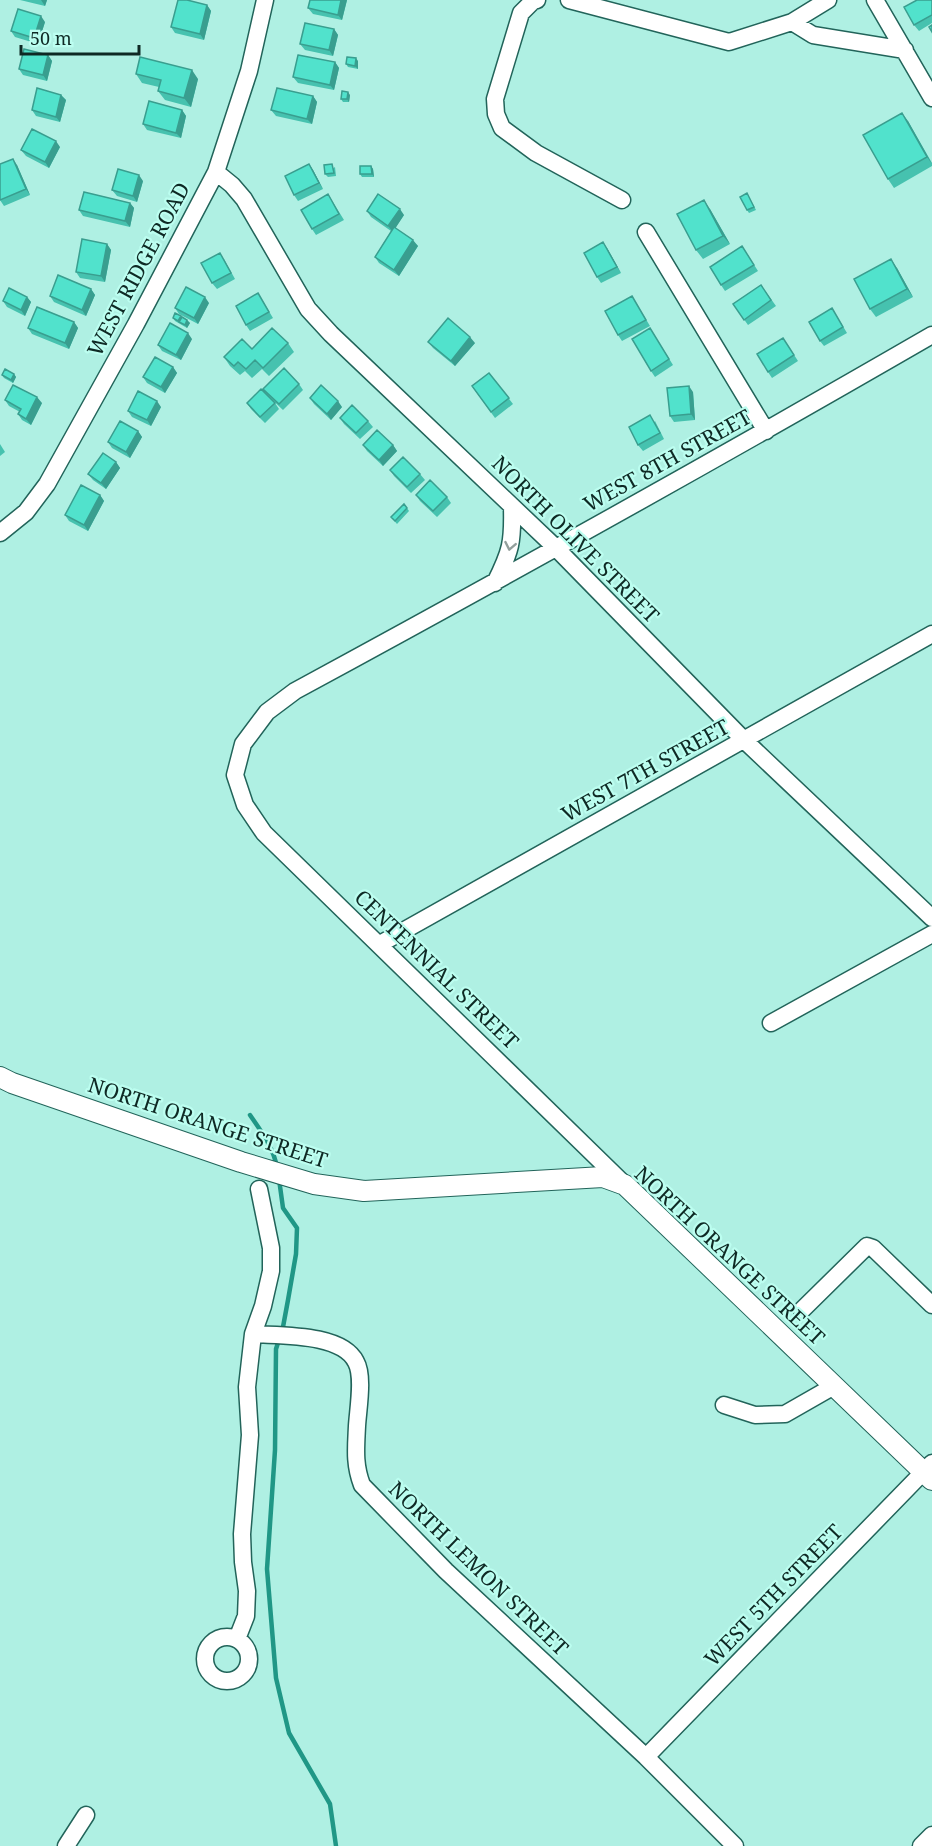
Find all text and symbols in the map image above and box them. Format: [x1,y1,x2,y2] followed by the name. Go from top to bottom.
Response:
[21,18,140,56] scale bar
[30,26,72,50] text: 50 m
[80,177,196,361] street label: WEST RIDGE ROAD
[578,402,756,518] street label: WEST 8TH STREET
[486,449,666,629] street label: NORTH OLIVE STREET
[504,541,517,551] one-way arrow
[556,712,734,828] street label: WEST 7TH STREET
[349,883,525,1055] street label: CENTENNIAL STREET
[85,1070,331,1174] street label: NORTH ORANGE STREET
[629,1159,831,1351] street label: NORTH ORANGE STREET
[383,1475,575,1661] street label: NORTH LEMON STREET
[698,1518,848,1672] street label: WEST 5TH STREET

